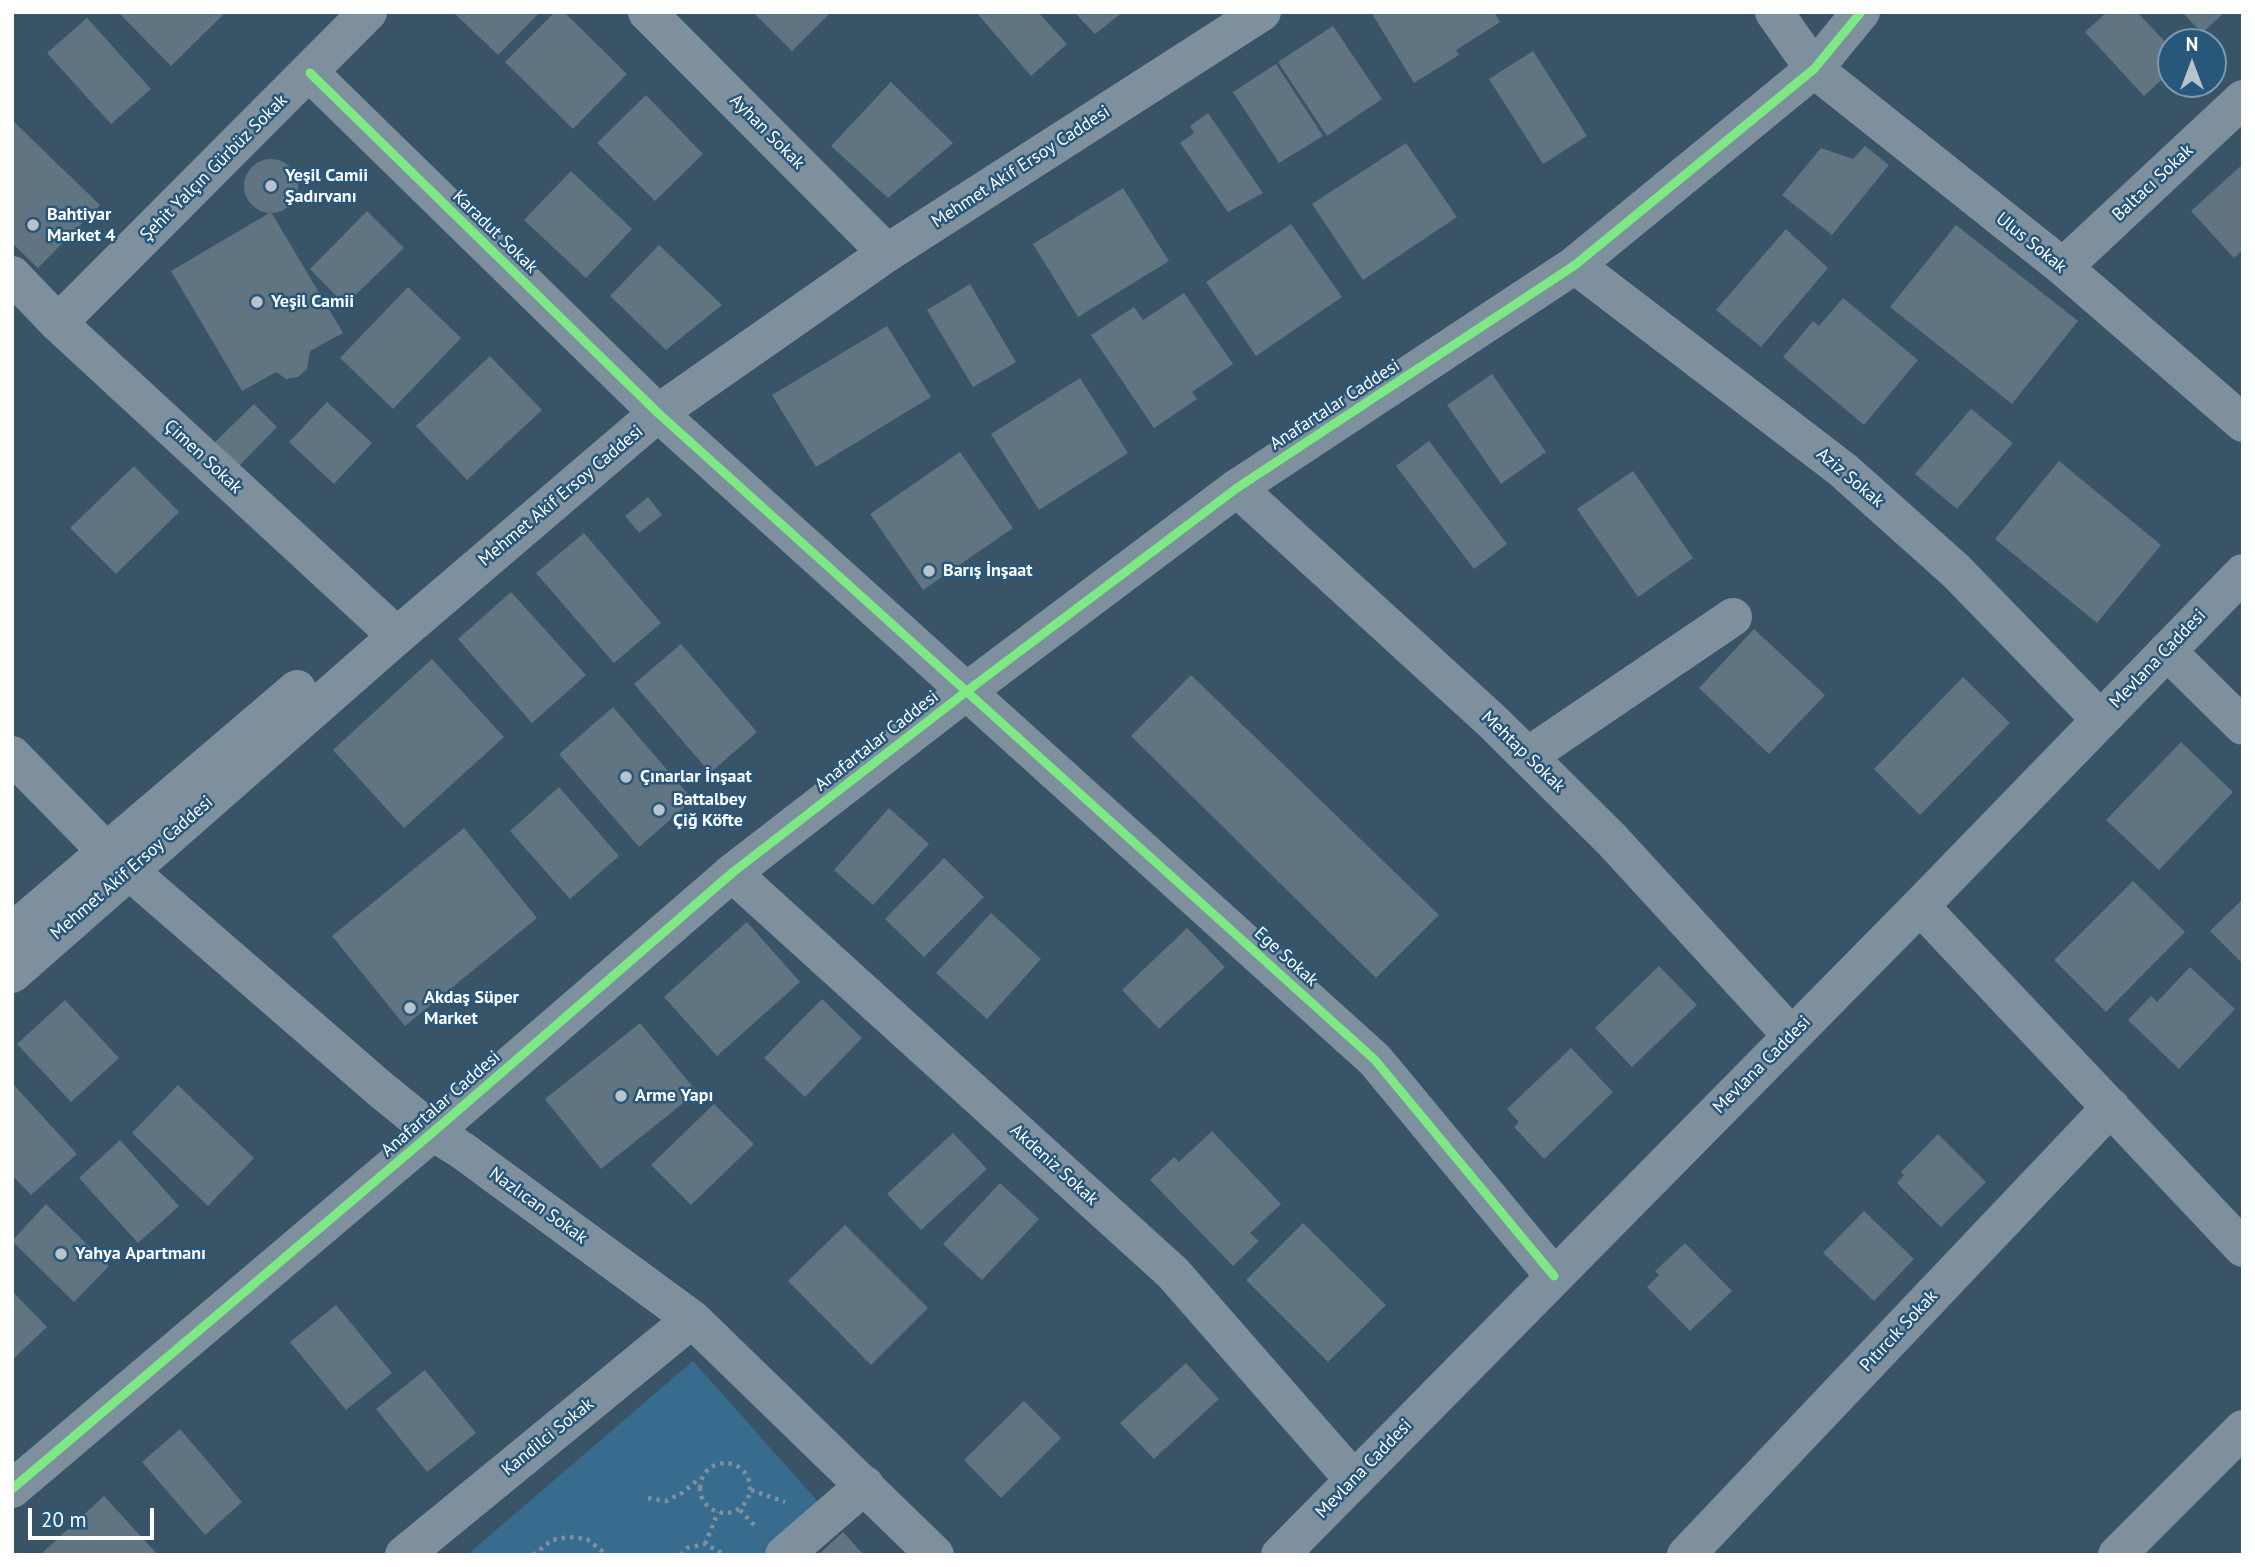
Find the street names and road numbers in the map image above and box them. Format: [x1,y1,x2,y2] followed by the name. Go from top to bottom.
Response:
[136,90,292,246] street label: Şehit Yalçın Gürbüz Sokak
[725,90,809,174] street label: Ayhan Sokak
[928,101,1114,233] street label: Mehmet Akif Ersoy Caddesi
[2108,140,2198,226] street label: Baltacı Sokak
[448,186,542,278] street label: Karadut Sokak
[1991,208,2071,278] street label: Ulus Sokak
[1266,355,1404,455] street label: Anafartalar Caddesi
[159,415,247,499] street label: Çimen Sokak
[474,421,648,571] street label: Mehmet Akif Ersoy Caddesi
[1812,444,1888,512] street label: Aziz Sokak
[2105,605,2211,713] street label: Mevlana Caddesi
[811,686,943,796] street label: Anafartalar Caddesi
[1477,707,1569,797] street label: Mehtap Sokak
[46,792,218,944] street label: Mehmet Akif Ersoy Caddesi
[1250,923,1322,991] street label: Ege Sokak
[1709,1012,1815,1118] street label: Mevlana Caddesi
[377,1046,505,1162] street label: Anafartalar Caddesi
[1006,1120,1102,1210] street label: Akdeniz Sokak
[485,1163,591,1249] street label: Nazlıcan Sokak
[1856,1286,1942,1376] street label: Pıtırcık Sokak
[498,1393,598,1481] street label: Kandilci Sokak
[1311,1415,1417,1523] street label: Mevlana Caddesi

